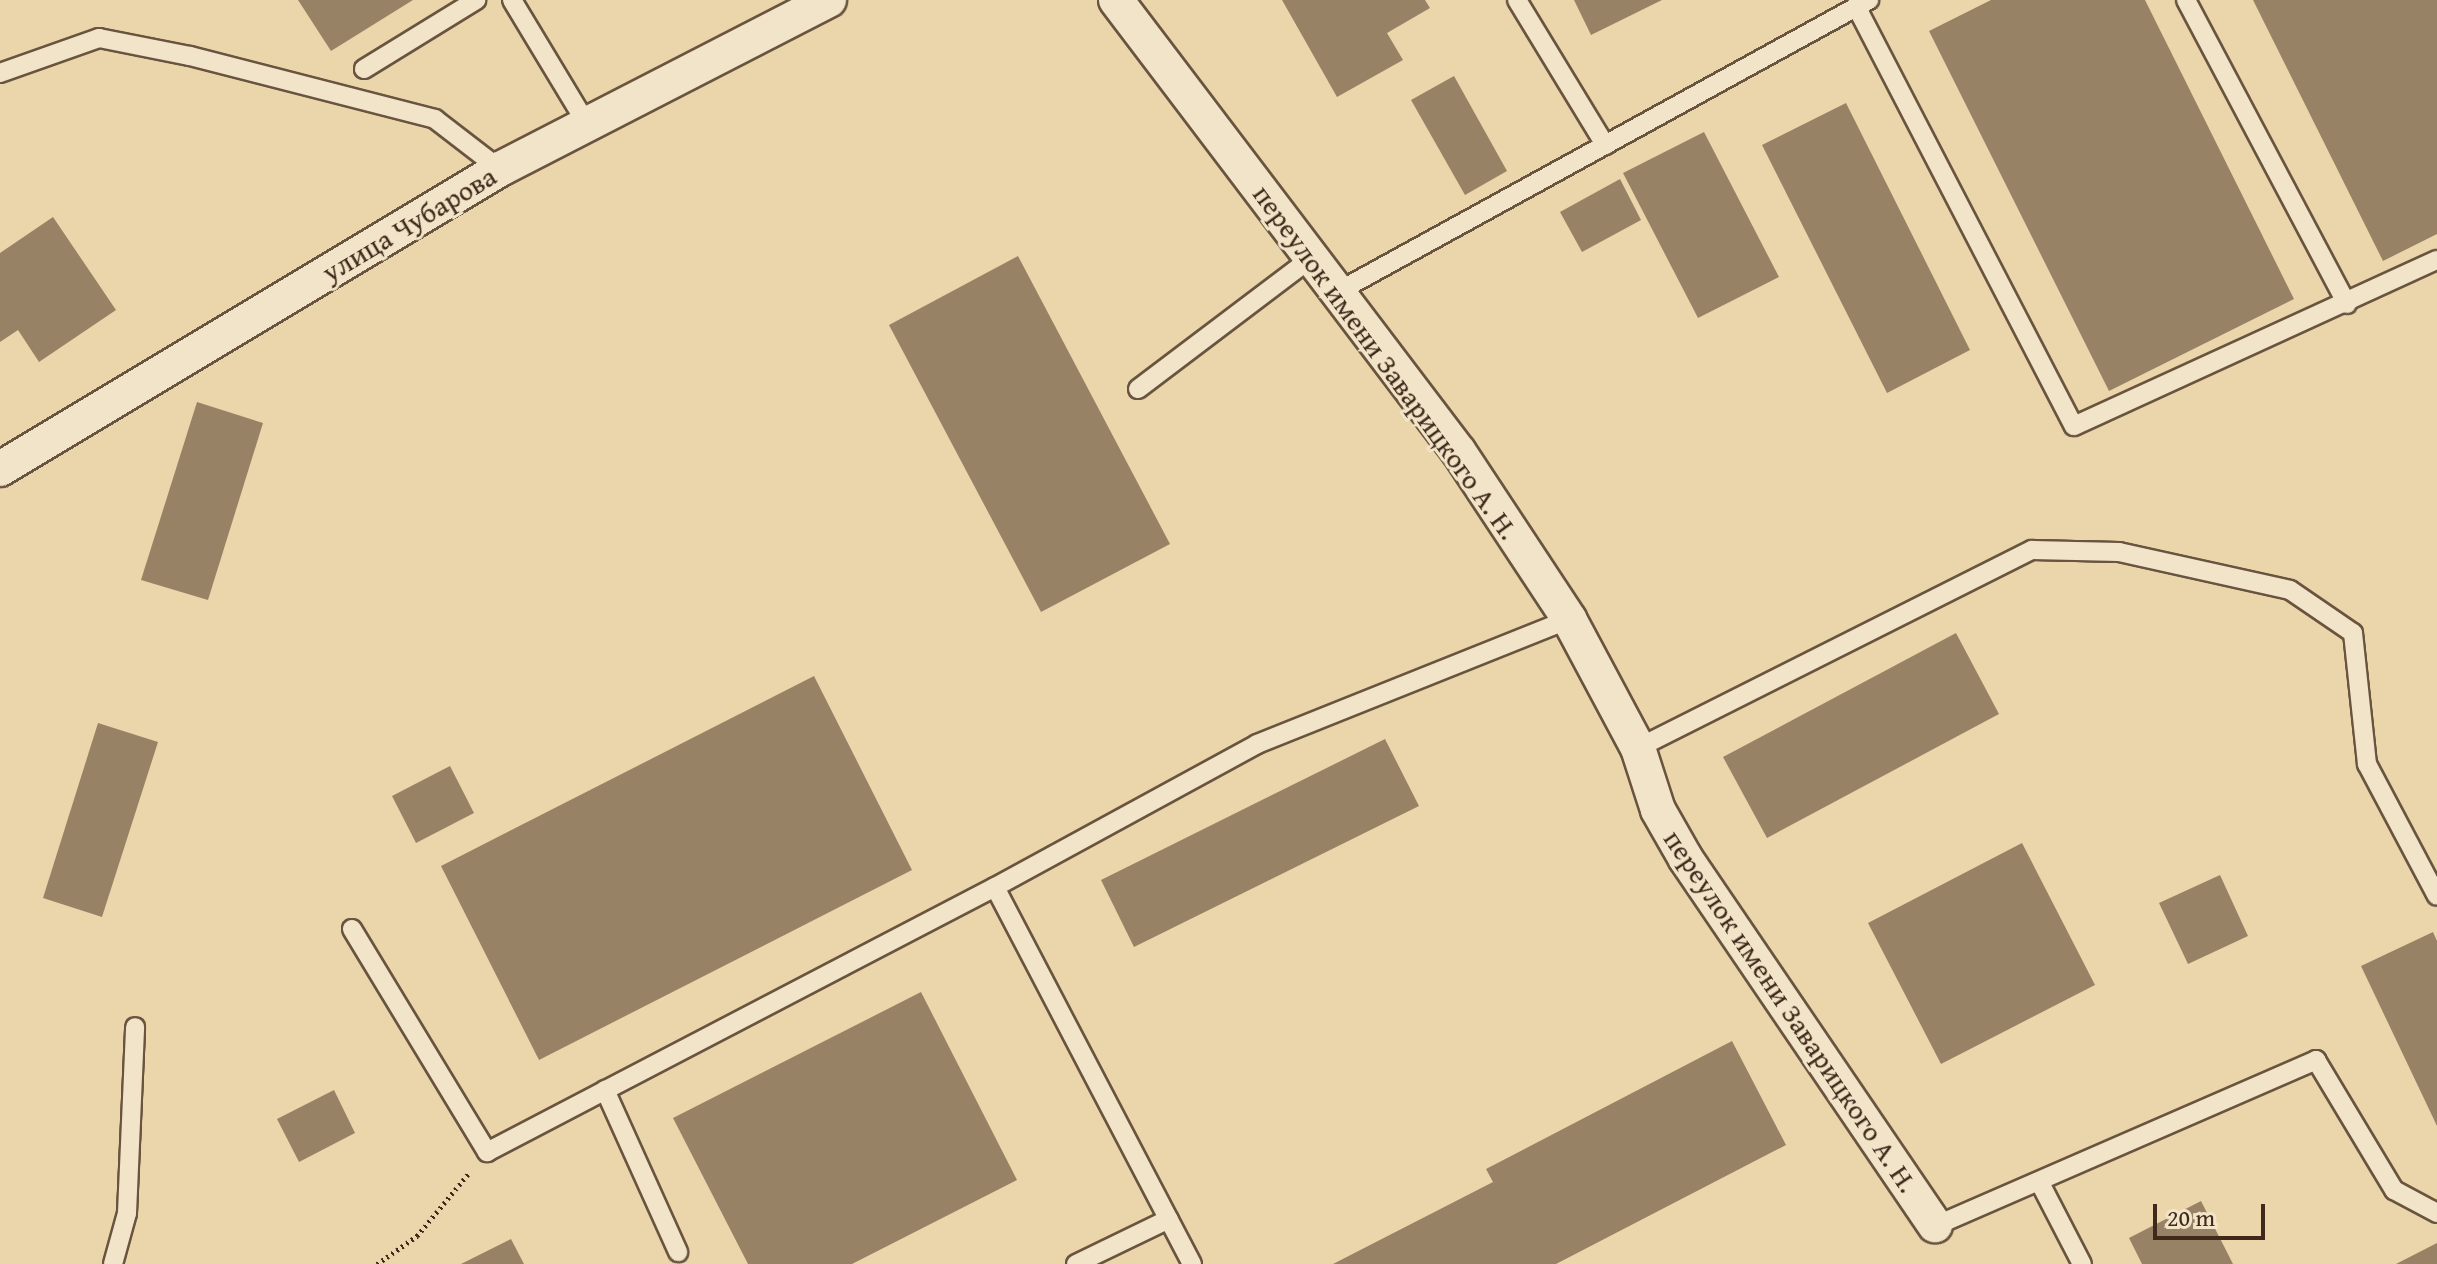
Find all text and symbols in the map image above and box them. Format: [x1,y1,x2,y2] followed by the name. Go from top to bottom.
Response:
[316,159,502,289] street label: улица Чубарова
[1246,178,1526,546] street label: переулок имени Заварицкого А. Н.
[1657,823,1925,1199] street label: переулок имени Заварицкого А. Н.
[2157,1188,2269,1238] scale bar
[2167,1200,2215,1235] text: 20 m

